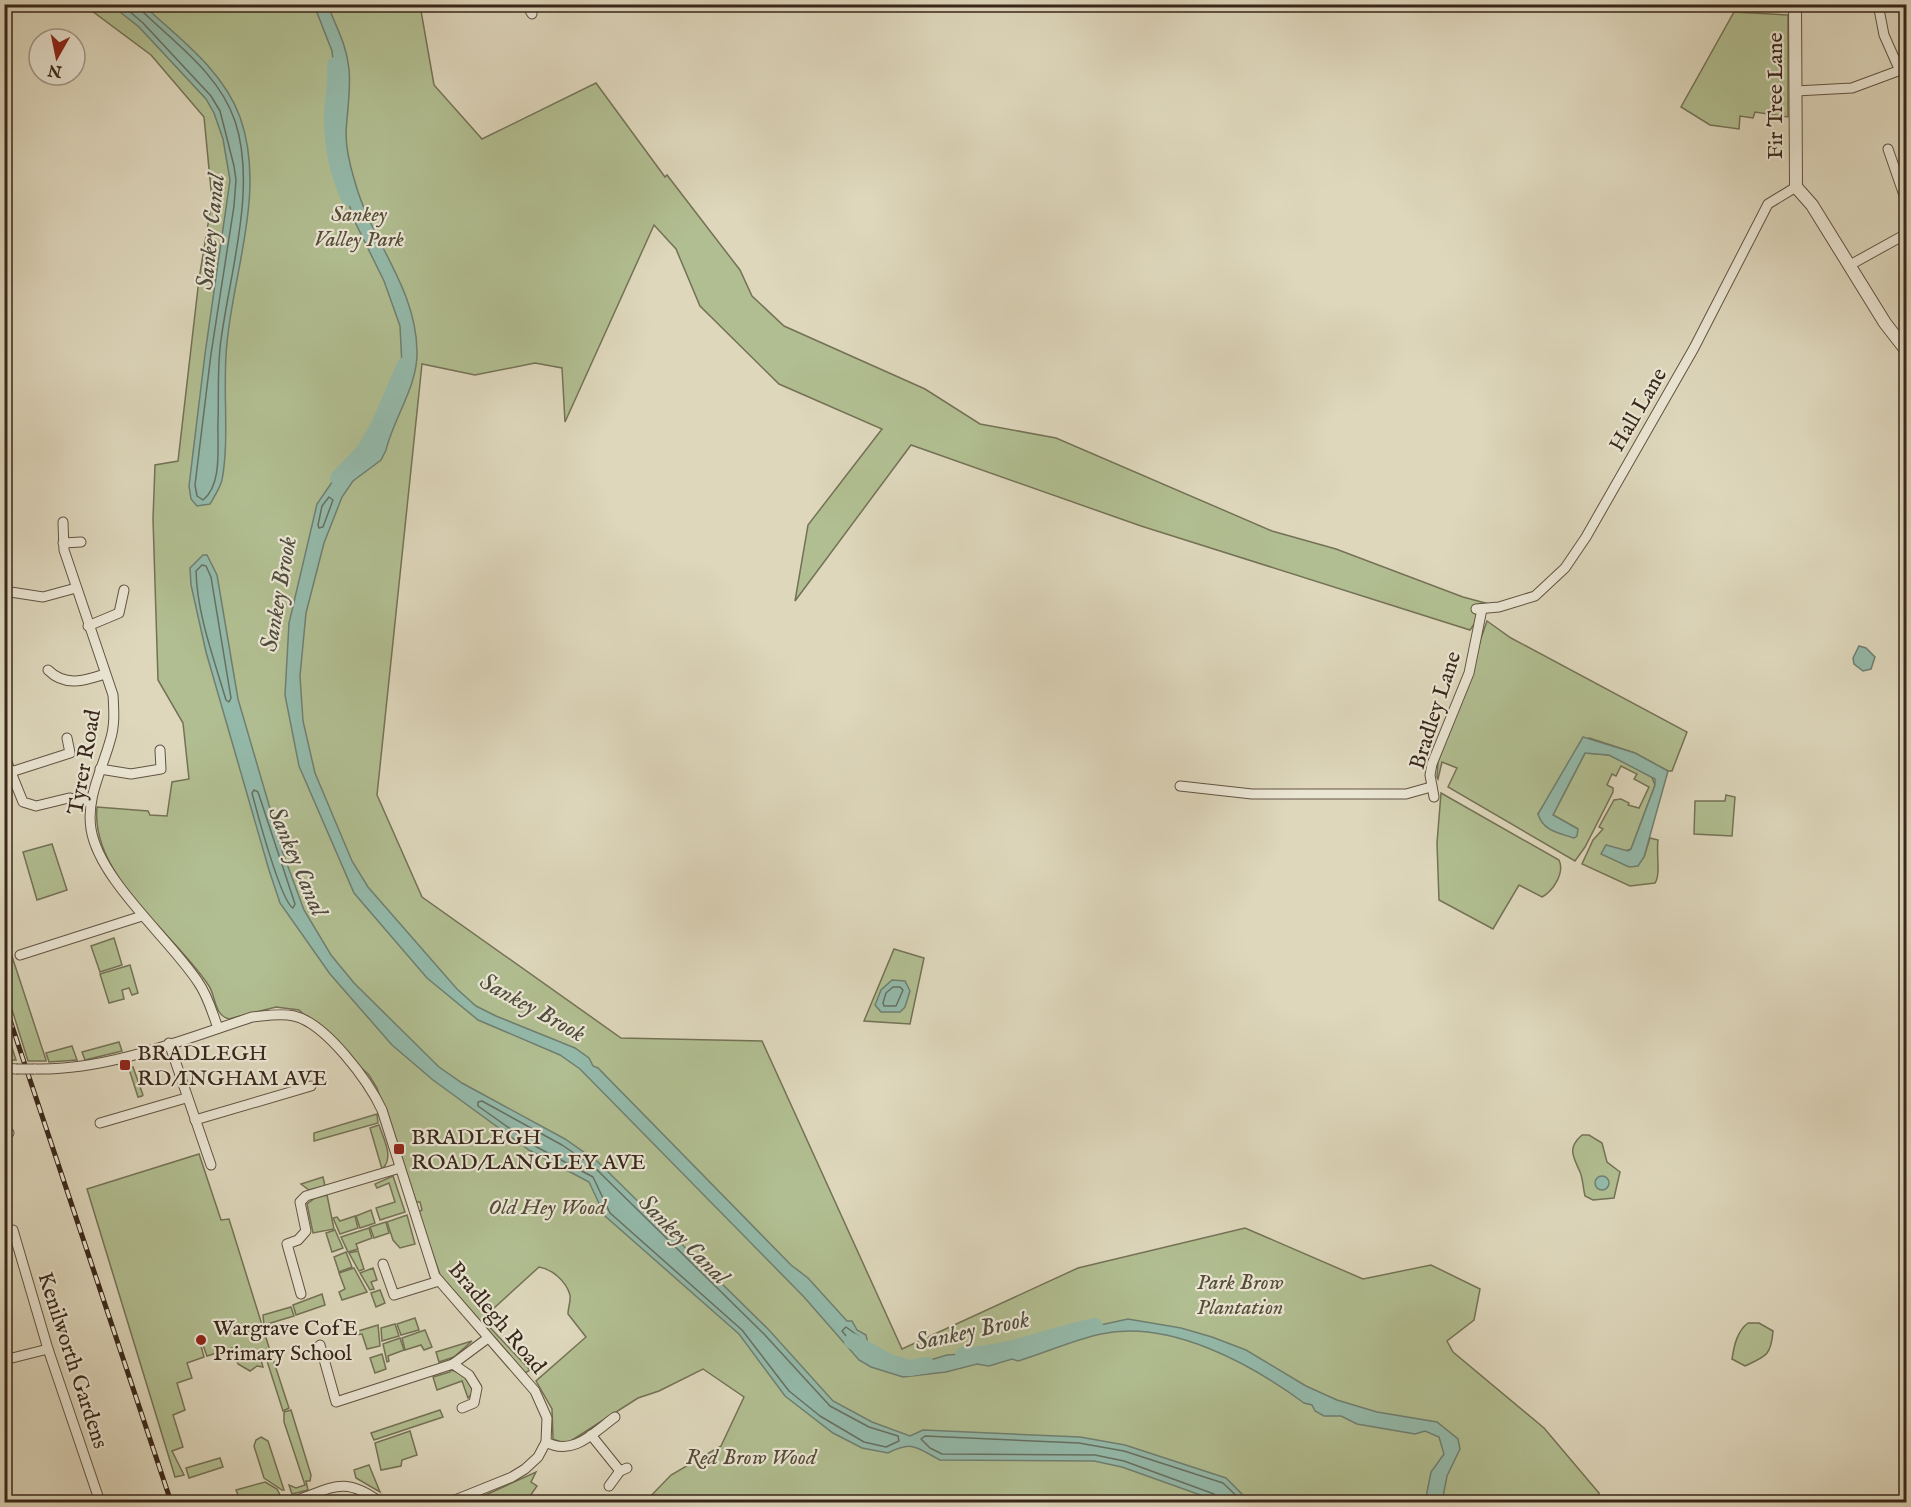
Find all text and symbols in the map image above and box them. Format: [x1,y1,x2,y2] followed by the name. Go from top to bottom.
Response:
[27,27,87,87] north arrow
[1762,32,1790,160] street label: Fir Tree Lane
[46,59,64,81] text: N
[190,170,233,292] water label: Sankey Canal
[314,201,404,254] park label: Sankey Valley Park
[1604,363,1674,457] street label: Hall Lane
[254,534,305,654] water label: Sankey Brook
[1404,648,1468,773] street label: Bradley Lane
[62,707,108,817] street label: Tyrer Road
[260,802,335,923] water label: Sankey Canal
[474,967,591,1050] water label: Sankey Brook
[137,1040,327,1093] place label: BRADLEGH RD/INGHAM AVE
[118,1058,132,1072] marker: BRADLEGH RD/INGHAM AVE
[411,1124,646,1177] place label: BRADLEGH ROAD/LANGLEY AVE
[392,1142,406,1156] marker: BRADLEGH ROAD/LANGLEY AVE
[631,1188,737,1294] water label: Sankey Canal
[488,1194,607,1222] park label: Old Hey Wood
[441,1256,552,1380] street label: Bradlegh Road
[30,1269,114,1452] street label: Kenilworth Gardens
[1197,1269,1283,1322] park label: Park Brow Plantation
[912,1304,1033,1359] water label: Sankey Brook
[213,1315,358,1368] place label: Wargrave CofE Primary School
[194,1333,208,1347] marker: Wargrave CofE Primary School
[686,1444,818,1472] park label: Red Brow Wood

